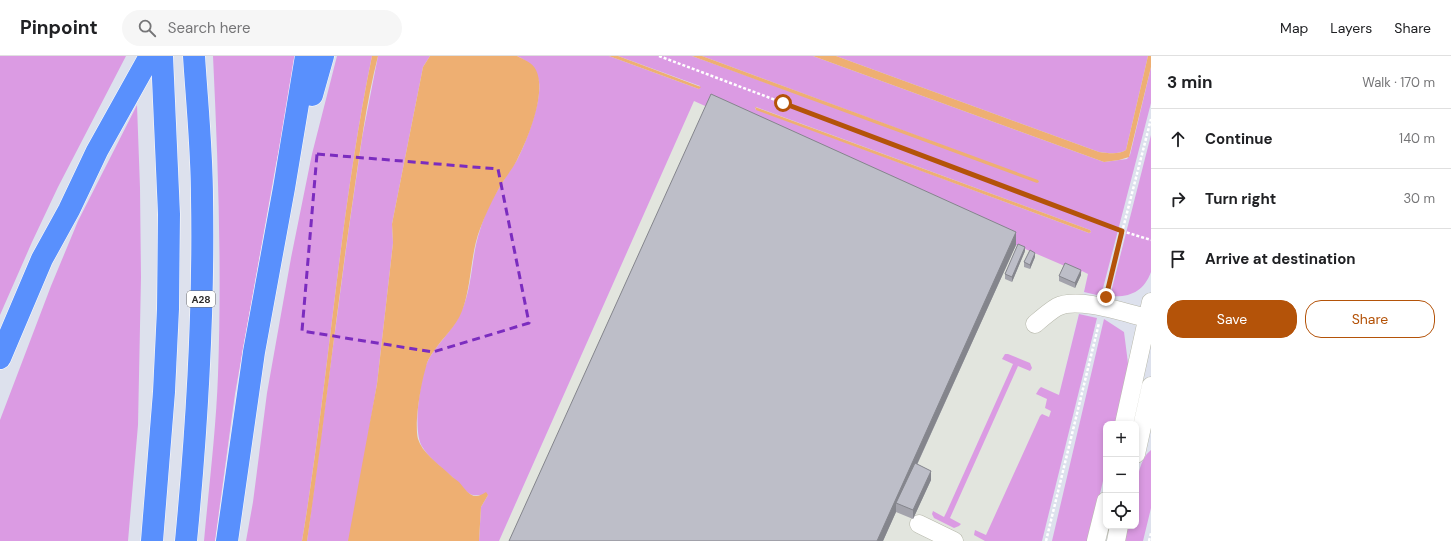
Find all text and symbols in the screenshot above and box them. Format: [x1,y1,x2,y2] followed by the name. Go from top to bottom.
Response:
[122,10,402,46] search box
[20,15,98,40] text: Pinpoint
[136,17,158,39] icon: search
[168,18,251,38] text: Search here
[1280,19,1308,37] text: Map
[1330,19,1372,37] text: Layers
[1394,19,1431,37] text: Share
[1167,71,1212,93] text: 3 min
[1362,74,1435,91] text: Walk · 170 m
[774,94,792,112] route start
[1167,128,1189,150] icon: ahead
[1205,129,1273,149] text: Continue
[1399,130,1435,147] text: 140 m
[1167,188,1189,210] icon: right
[1205,189,1276,209] text: Turn right
[1403,190,1435,207] text: 30 m
[1167,248,1189,270] icon: arrive
[1205,249,1356,269] text: Arrive at destination
[1097,288,1115,306] route end
[187,291,215,307] road number: A28
[1167,300,1297,338] button: Save
[1305,300,1435,338] button: Share
[1103,421,1139,529] map controls
[1103,421,1139,457] button: +
[1103,457,1139,493] button: −
[1103,493,1139,529] button: locate

